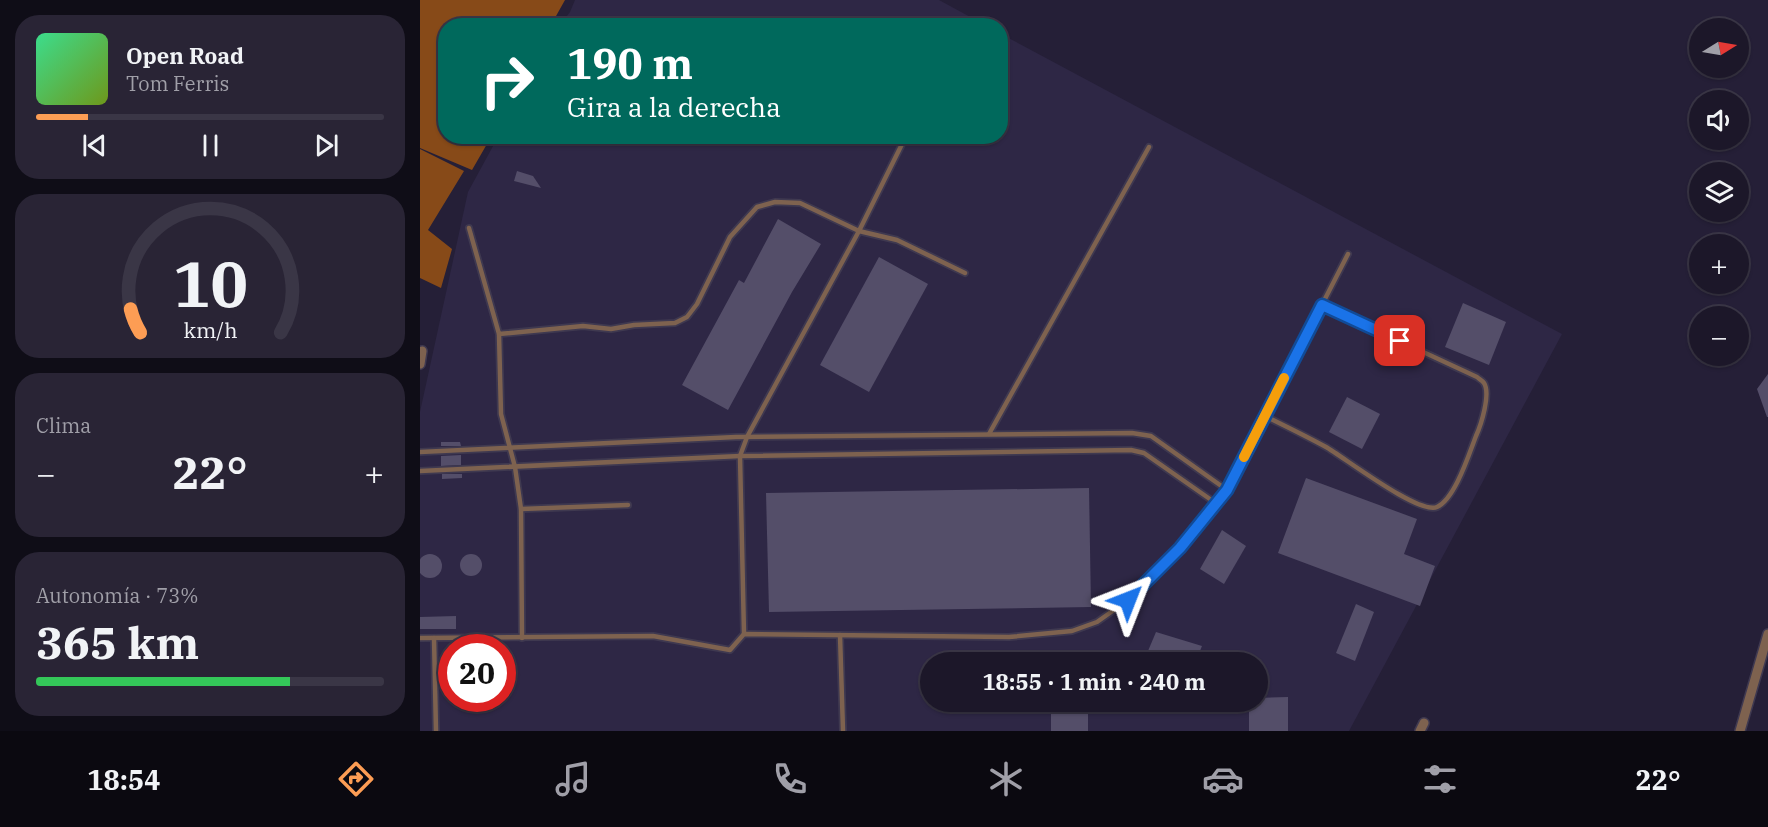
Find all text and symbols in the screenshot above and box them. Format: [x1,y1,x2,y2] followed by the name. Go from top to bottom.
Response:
[1689,18,1749,78] north arrow
[1689,18,1749,366] map controls
[567,36,693,91] text: 190 m
[126,41,244,70] text: Open Road
[468,42,546,120] icon: right
[126,70,229,97] text: Tom Ferris
[567,89,781,124] text: Gira a la derecha
[1689,90,1749,150] button: sound
[78,129,111,162] icon: previous
[194,129,227,162] icon: pause
[310,129,343,162] icon: next
[1689,162,1749,222] button: layers
[1689,234,1749,294] button: +
[173,243,247,324] text: 10
[1689,306,1749,366] button: −
[1374,315,1425,366] pin
[183,316,237,344] text: km/h
[1383,324,1416,357] icon: arrive
[36,412,91,439] text: Clima
[172,443,248,501] text: 22°
[36,452,56,495] text: −
[364,452,384,495] text: +
[1096,568,1160,632] position arrow
[36,582,198,609] text: Autonomía · 73%
[36,613,199,671] text: 365 km
[438,634,516,712] speed limit sign: 20
[982,667,1206,696] text: 18:55 · 1 min · 240 m
[335,758,377,800] icon: directions
[552,758,594,800] icon: music
[769,758,811,800] icon: phone
[985,758,1027,800] icon: climate
[1202,758,1244,800] icon: car
[1419,758,1461,800] icon: filters
[87,762,160,797] text: 18:54
[1635,762,1681,797] text: 22°

